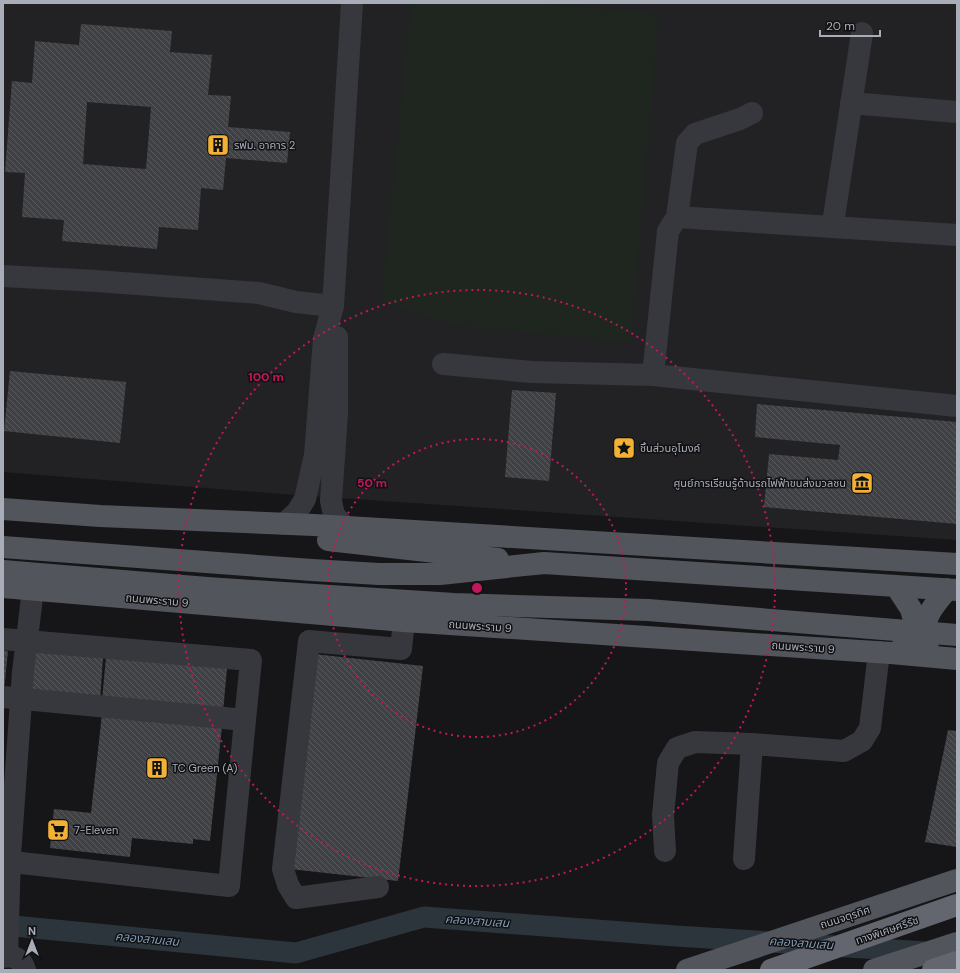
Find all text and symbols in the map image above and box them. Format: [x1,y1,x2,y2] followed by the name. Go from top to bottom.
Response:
[820,12,880,38] scale bar
[826,18,855,34] text: 20 m
[205,132,231,158] building icon: รฟม. อาคาร 2
[234,138,295,152] place label: รฟม. อาคาร 2
[248,369,284,385] text: 100 m
[611,435,637,461] place icon: ชิ้นส่วนอุโมงค์
[640,441,700,455] place label: ชิ้นส่วนอุโมงค์
[849,470,875,496] museum icon: ศูนย์การเรียนรู้ด้านรถไฟฟ้าขนส่งมวลชน
[357,475,387,491] text: 50 m
[673,476,846,490] place label: ศูนย์การเรียนรู้ด้านรถไฟฟ้าขนส่งมวลชน
[470,581,484,595] centre of rings
[125,590,189,610] street label: ถนนพระราม 9
[448,617,512,635] street label: ถนนพระราม 9
[771,638,835,656] street label: ถนนพระราม 9
[144,755,170,781] building icon: TC Green (A)
[172,761,237,775] place label: TC Green (A)
[45,817,71,843] supermarket icon: 7-Eleven
[74,823,118,837] place label: 7-Eleven
[818,902,872,932] street label: ถนนจตุรทิศ
[444,911,510,931] water label: คลองสามเสน
[854,913,920,947] street label: ทางพิเศษศรีรัช
[12,921,52,961] north arrow
[28,924,36,938] text: N
[114,928,180,950] water label: คลองสามเสน
[768,933,834,953] water label: คลองสามเสน

